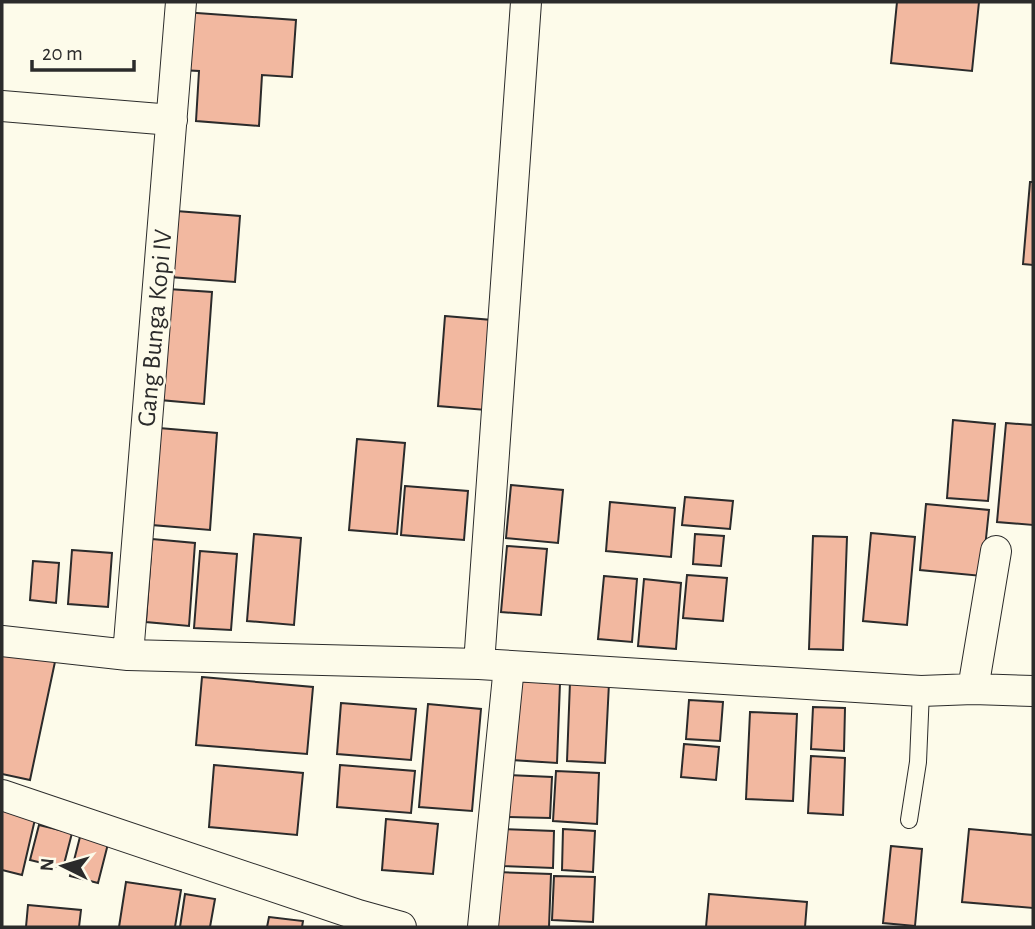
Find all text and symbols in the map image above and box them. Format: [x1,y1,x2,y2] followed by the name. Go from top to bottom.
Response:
[32,28,133,72] scale bar
[42,43,83,64] text: 20 m
[133,228,177,428] street label: Gang Bunga Kopi IV
[28,831,98,901] north arrow
[38,857,58,872] text: N

